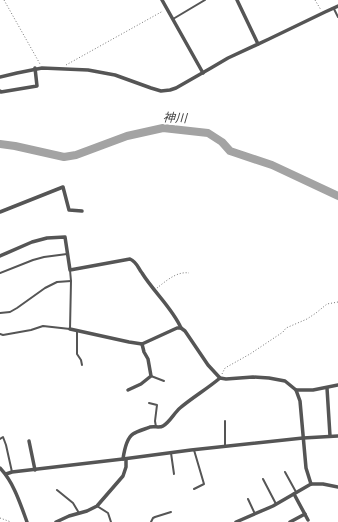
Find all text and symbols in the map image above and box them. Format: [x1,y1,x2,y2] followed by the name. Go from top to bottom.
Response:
[163,111,189,125] water label: 神川

